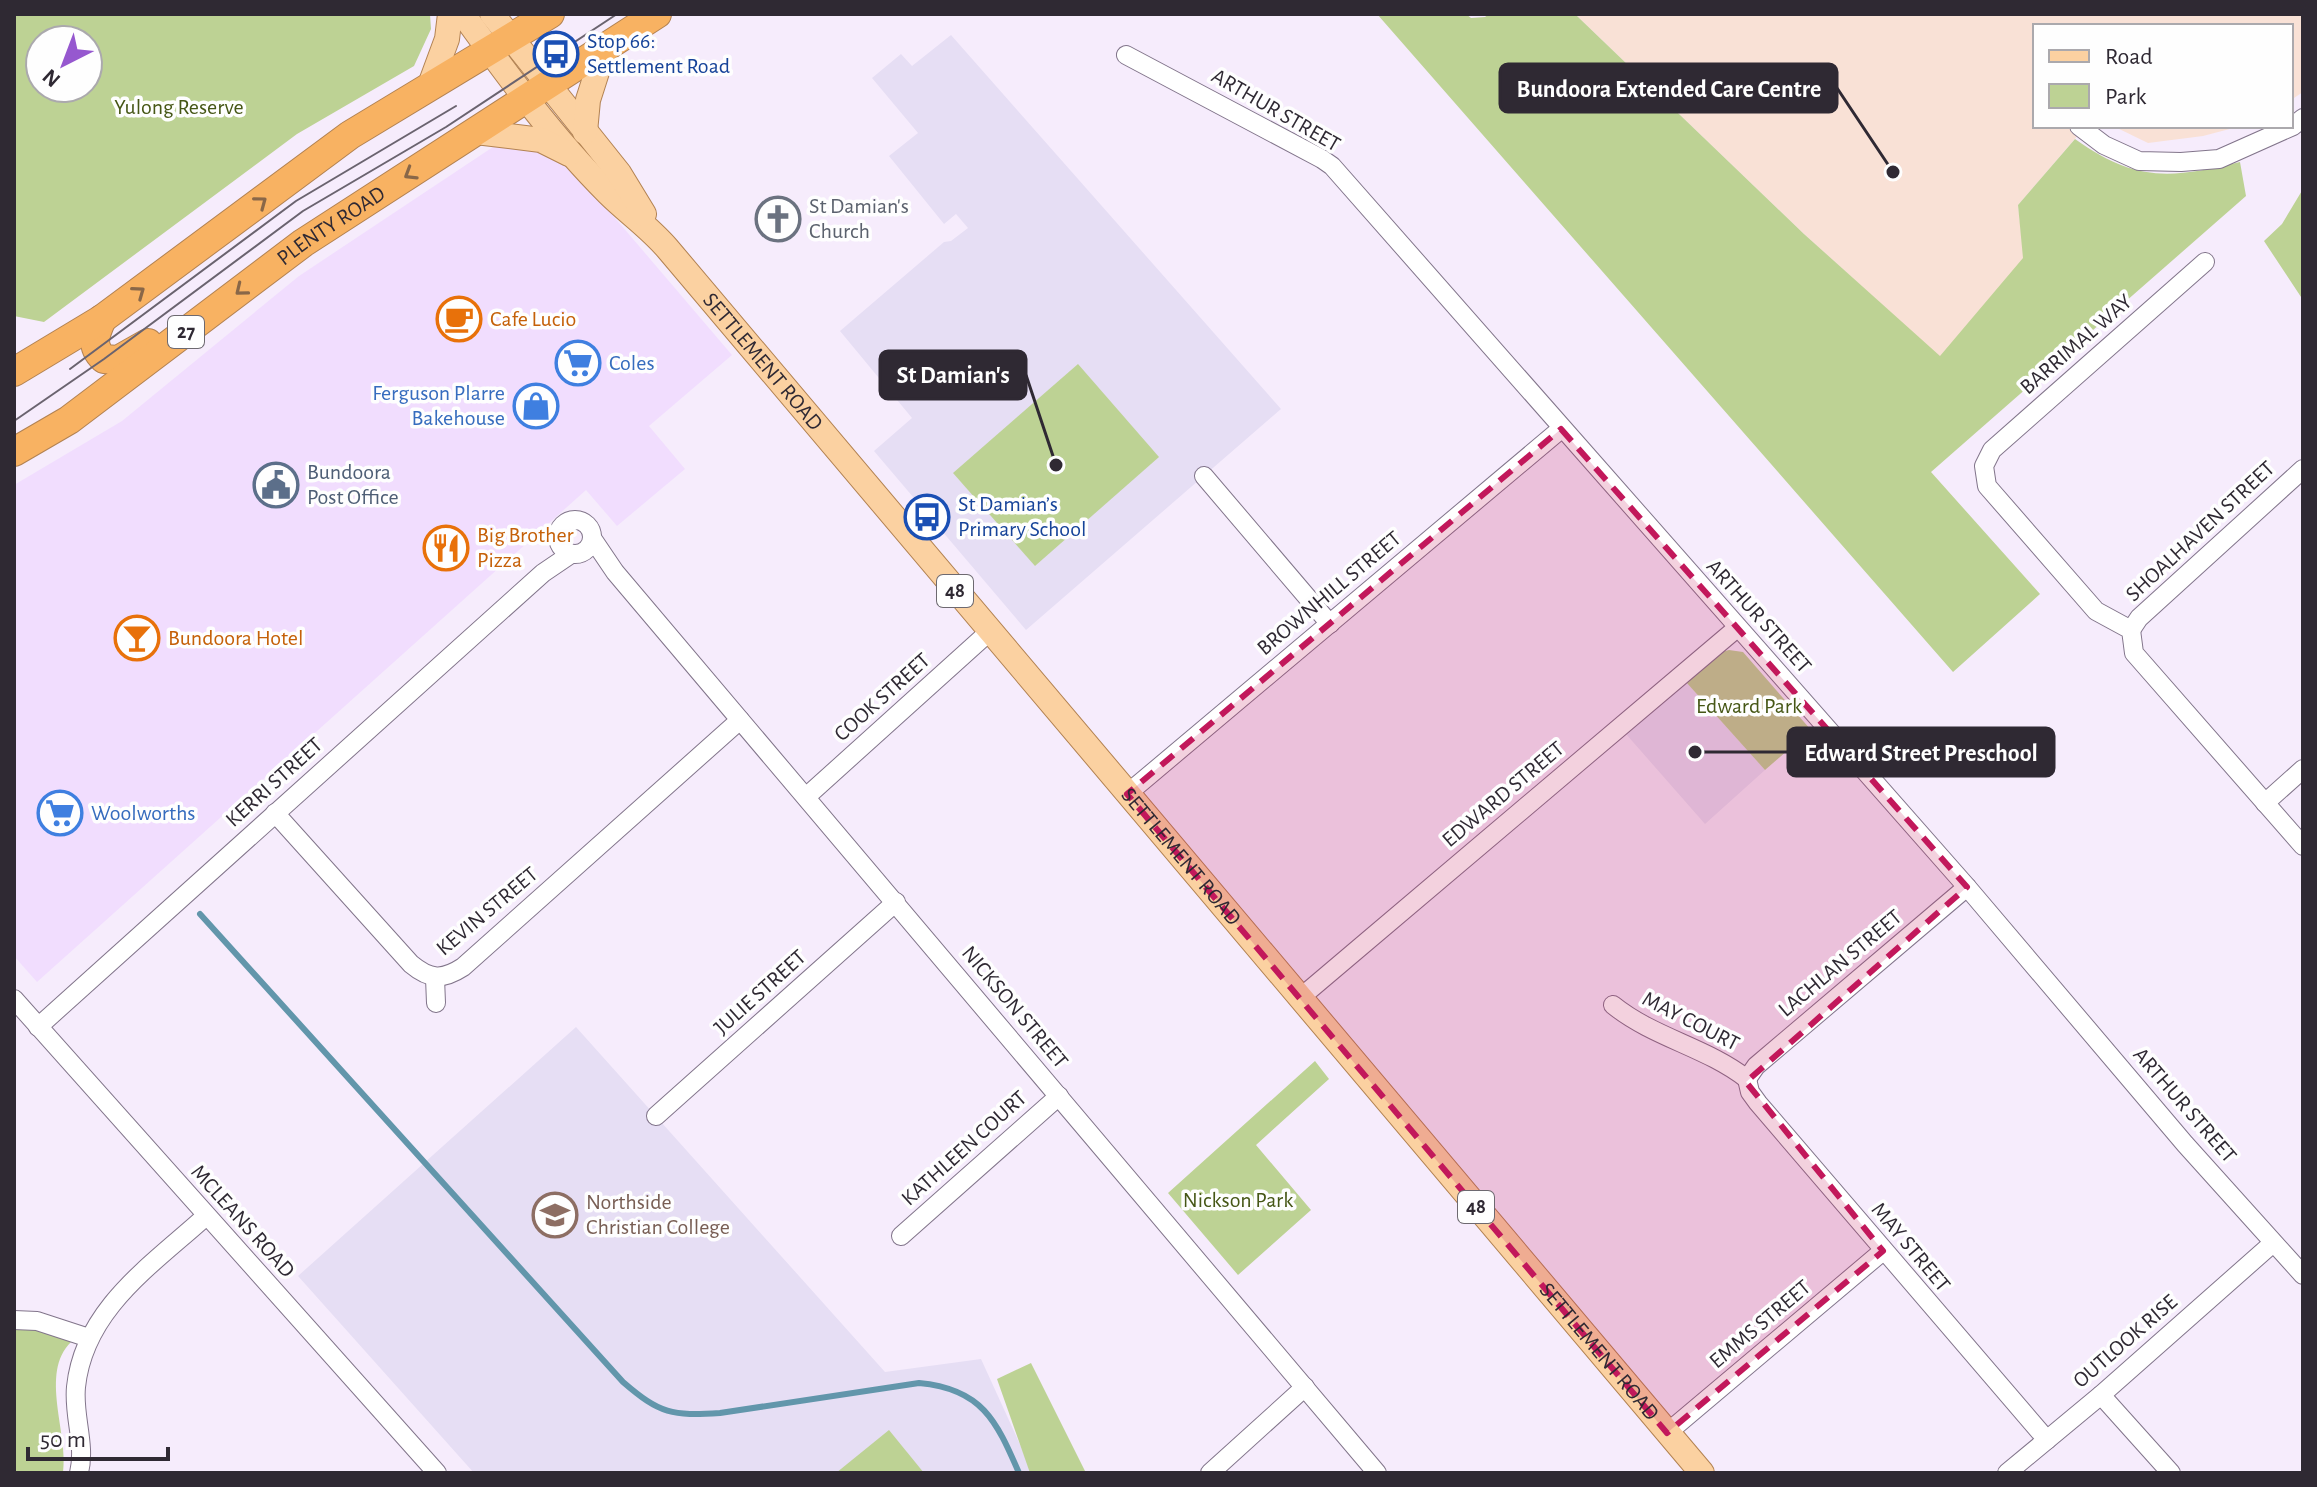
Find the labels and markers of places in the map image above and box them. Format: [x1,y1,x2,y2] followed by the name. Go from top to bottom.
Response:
[532,30,580,78] bus stop icon: Stop 66: Settlement Road
[587,30,730,77] place label: Stop 66: Settlement Road
[1500,64,1837,112] callout: Bundoora Extended Care Centre
[754,195,802,243] church icon: St Damian's Church
[809,195,909,242] place label: St Damian's Church
[435,295,483,343] cafe icon: Cafe Lucio
[490,308,576,330] place label: Cafe Lucio
[554,339,602,387] supermarket icon: Coles
[880,351,1026,399] callout: St Damian's
[609,352,655,374] place label: Coles
[372,382,505,429] place label: Ferguson Plarre Bakehouse
[512,382,560,430] shop icon: Ferguson Plarre Bakehouse
[252,461,300,509] public building icon: Bundoora Post Office
[307,461,399,508] place label: Bundoora Post Office
[903,493,951,541] bus stop icon: St Damian’s Primary School
[958,493,1086,540] place label: St Damian’s Primary School
[422,524,470,572] restaurant icon: Big Brother Pizza
[477,524,574,571] place label: Big Brother Pizza
[113,614,161,662] bar icon: Bundoora Hotel
[168,627,303,649] place label: Bundoora Hotel
[1788,728,2054,776] callout: Edward Street Preschool
[36,789,84,837] supermarket icon: Woolworths
[91,802,196,824] place label: Woolworths
[531,1191,579,1239] school or university icon: Northside Christian College
[586,1191,730,1238] place label: Northside Christian College

